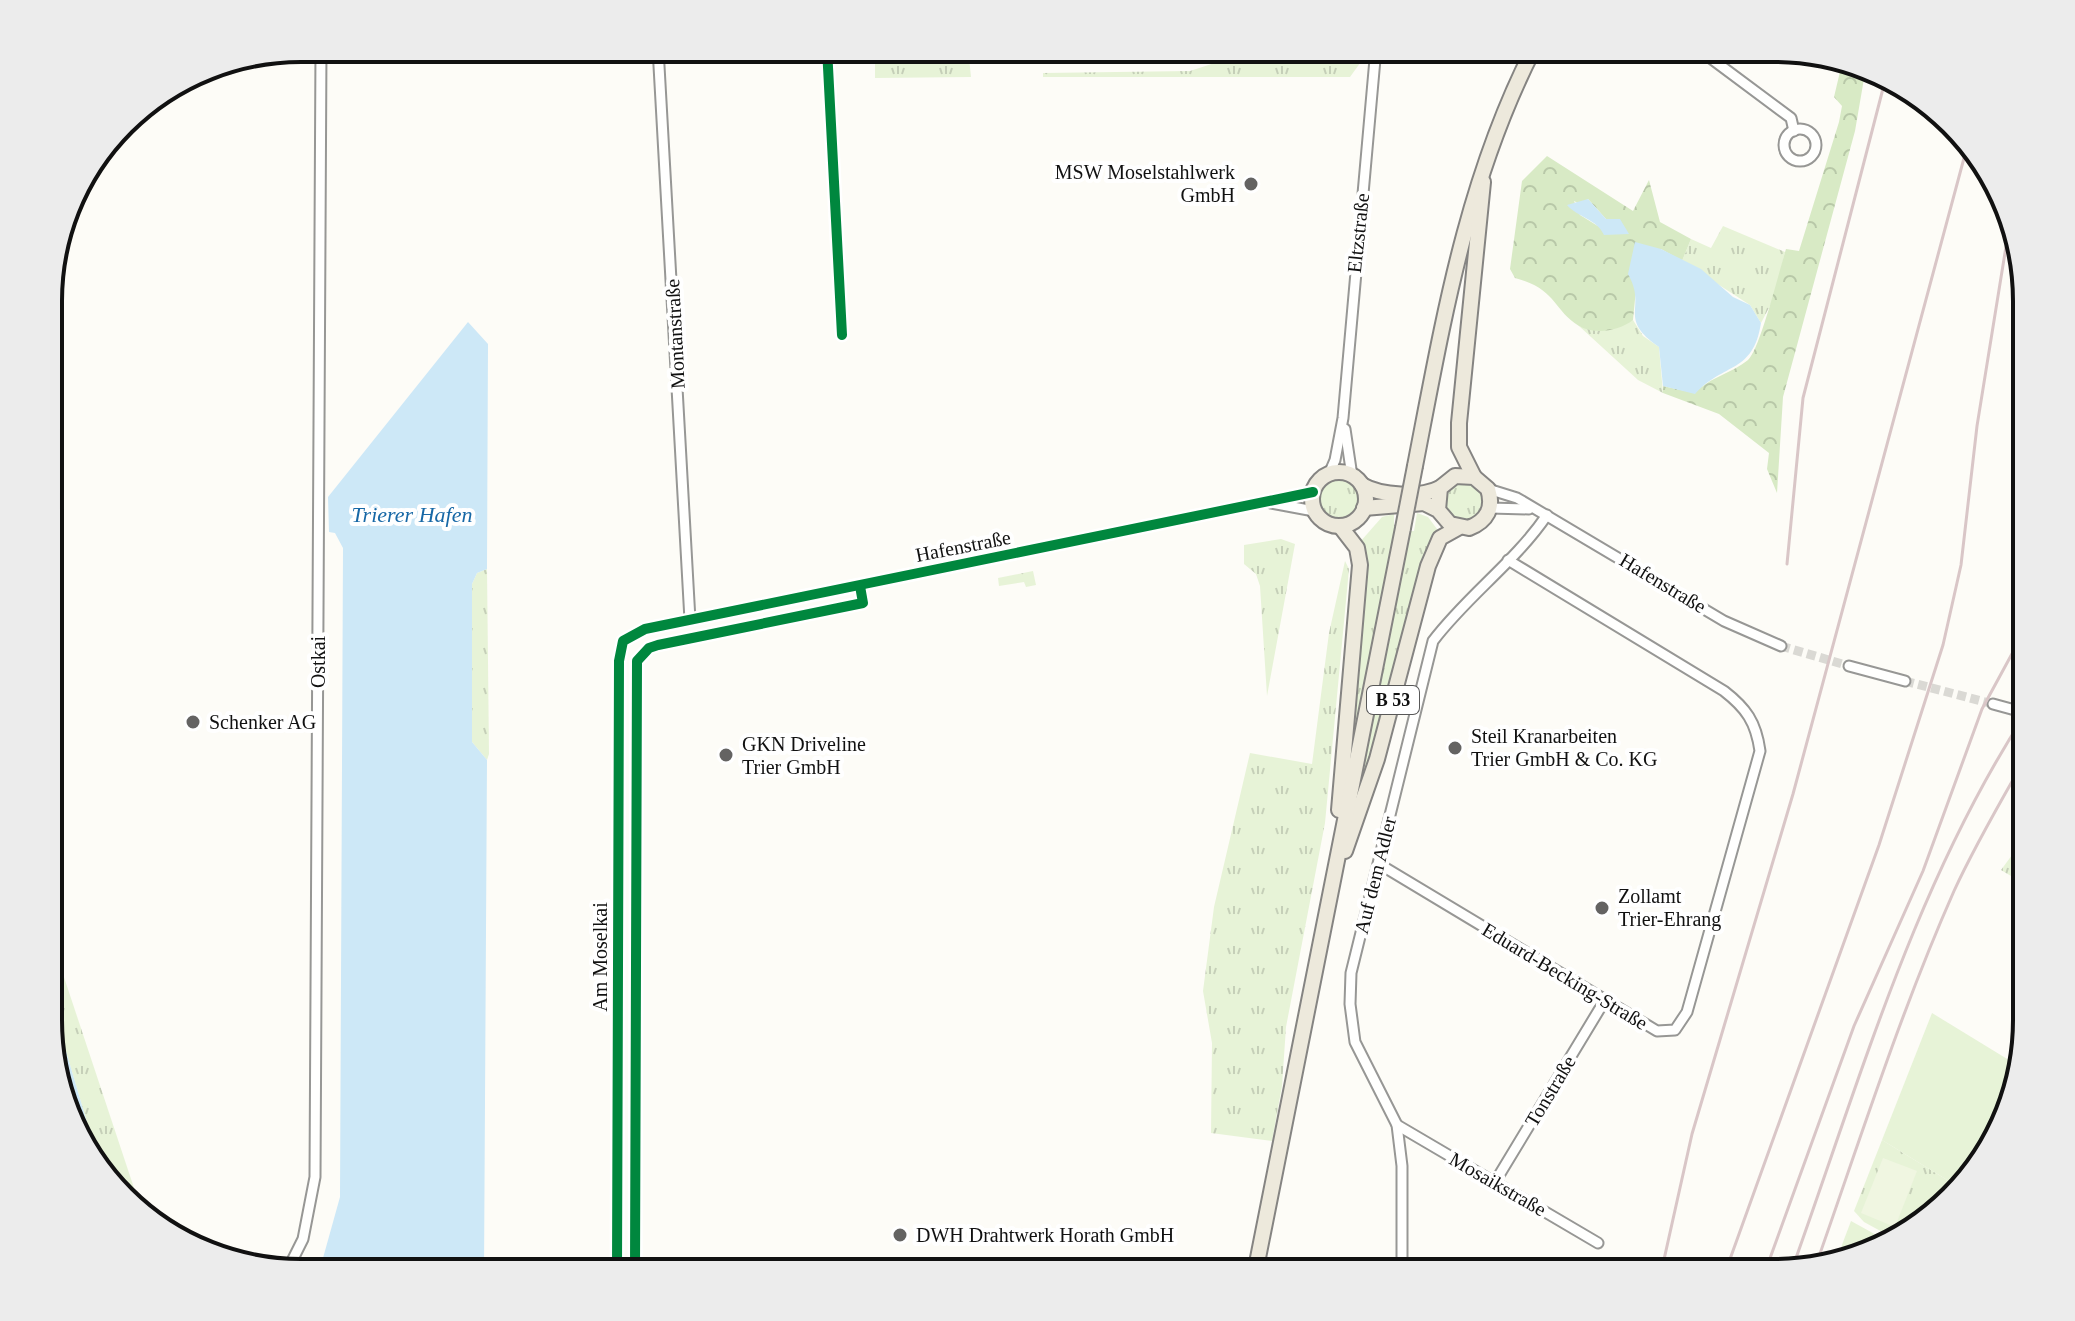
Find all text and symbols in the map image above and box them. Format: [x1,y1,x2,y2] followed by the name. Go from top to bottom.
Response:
[1055,161,1235,206] place label: MSW Moselstahlwerk GmbH
[1242,175,1260,193] marker: MSW Moselstahlwerk GmbH
[1343,192,1373,274] street label: Eltzstraße
[661,278,689,389] street label: Montanstraße
[352,502,472,527] water label: Trierer Hafen
[913,526,1013,566] street label: Hafenstraße
[1616,549,1710,617] street label: Hafenstraße
[307,635,329,688] street label: Ostkai
[1367,686,1419,714] road number: B 53
[209,711,316,733] place label: Schenker AG
[184,713,202,731] marker: Schenker AG
[1471,725,1658,770] place label: Steil Kranarbeiten Trier GmbH & Co. KG
[742,733,866,778] place label: GKN Driveline Trier GmbH
[1446,739,1464,757] marker: Steil Kranarbeiten Trier GmbH & Co. KG
[717,746,735,764] marker: GKN Driveline Trier GmbH
[1350,814,1400,936] street label: Auf dem Adler
[1618,885,1721,931] place label: Zollamt Trier-Ehrang
[1593,899,1611,917] marker: Zollamt Trier-Ehrang
[589,902,611,1012] street label: Am Moselkai
[1478,918,1652,1035] street label: Eduard-Becking-Straße
[1520,1052,1580,1130] street label: Tonstraße
[1446,1148,1550,1221] street label: Mosaikstraße
[916,1224,1174,1246] place label: DWH Drahtwerk Horath GmbH
[891,1226,909,1244] marker: DWH Drahtwerk Horath GmbH

